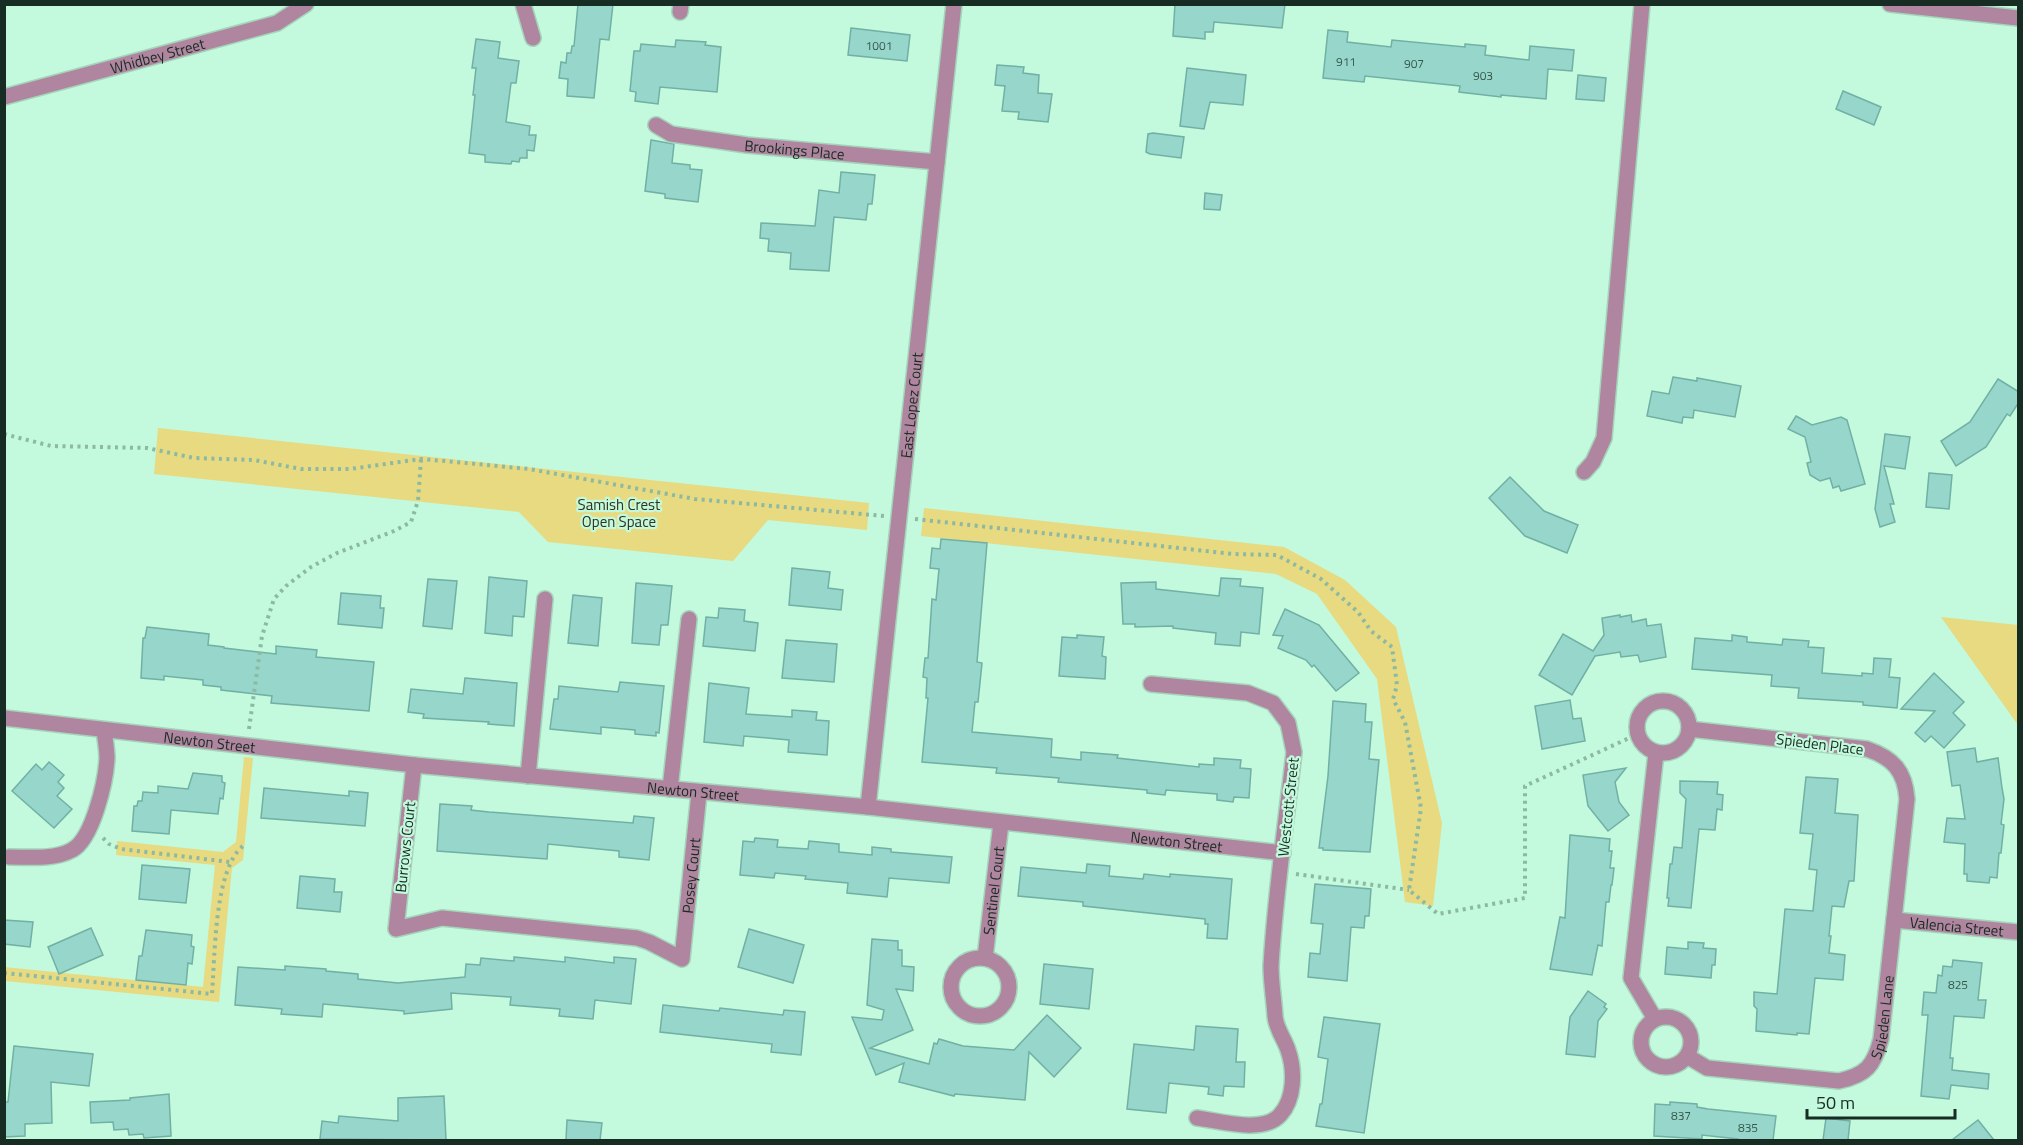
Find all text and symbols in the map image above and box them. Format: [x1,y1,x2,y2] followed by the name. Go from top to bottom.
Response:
[108,31,208,79] street label: Whidbey Street
[866,36,892,55] house number: 1001
[1336,52,1356,71] house number: 911
[1404,54,1424,73] house number: 907
[1473,66,1493,85] house number: 903
[743,133,846,165] street label: Brookings Place
[894,350,928,459] street label: East Lopez Court
[578,493,661,533] park label: Samish Crest Open Space
[163,725,258,758] street label: Newton Street
[1775,727,1865,761] street label: Spieden Place
[1271,756,1305,858] street label: Westcott Street
[646,775,741,807] street label: Newton Street
[389,800,421,894] street label: Burrows Court
[1129,825,1224,858] street label: Newton Street
[675,836,706,915] street label: Posey Court
[976,844,1010,936] street label: Sentinel Court
[1909,910,2005,942] street label: Valencia Street
[1864,974,1899,1063] street label: Spieden Lane
[1948,975,1968,994] house number: 825
[1807,1082,1956,1120] scale bar
[1816,1089,1855,1116] text: 50 m
[1671,1106,1691,1125] house number: 837
[1738,1118,1758,1137] house number: 835

